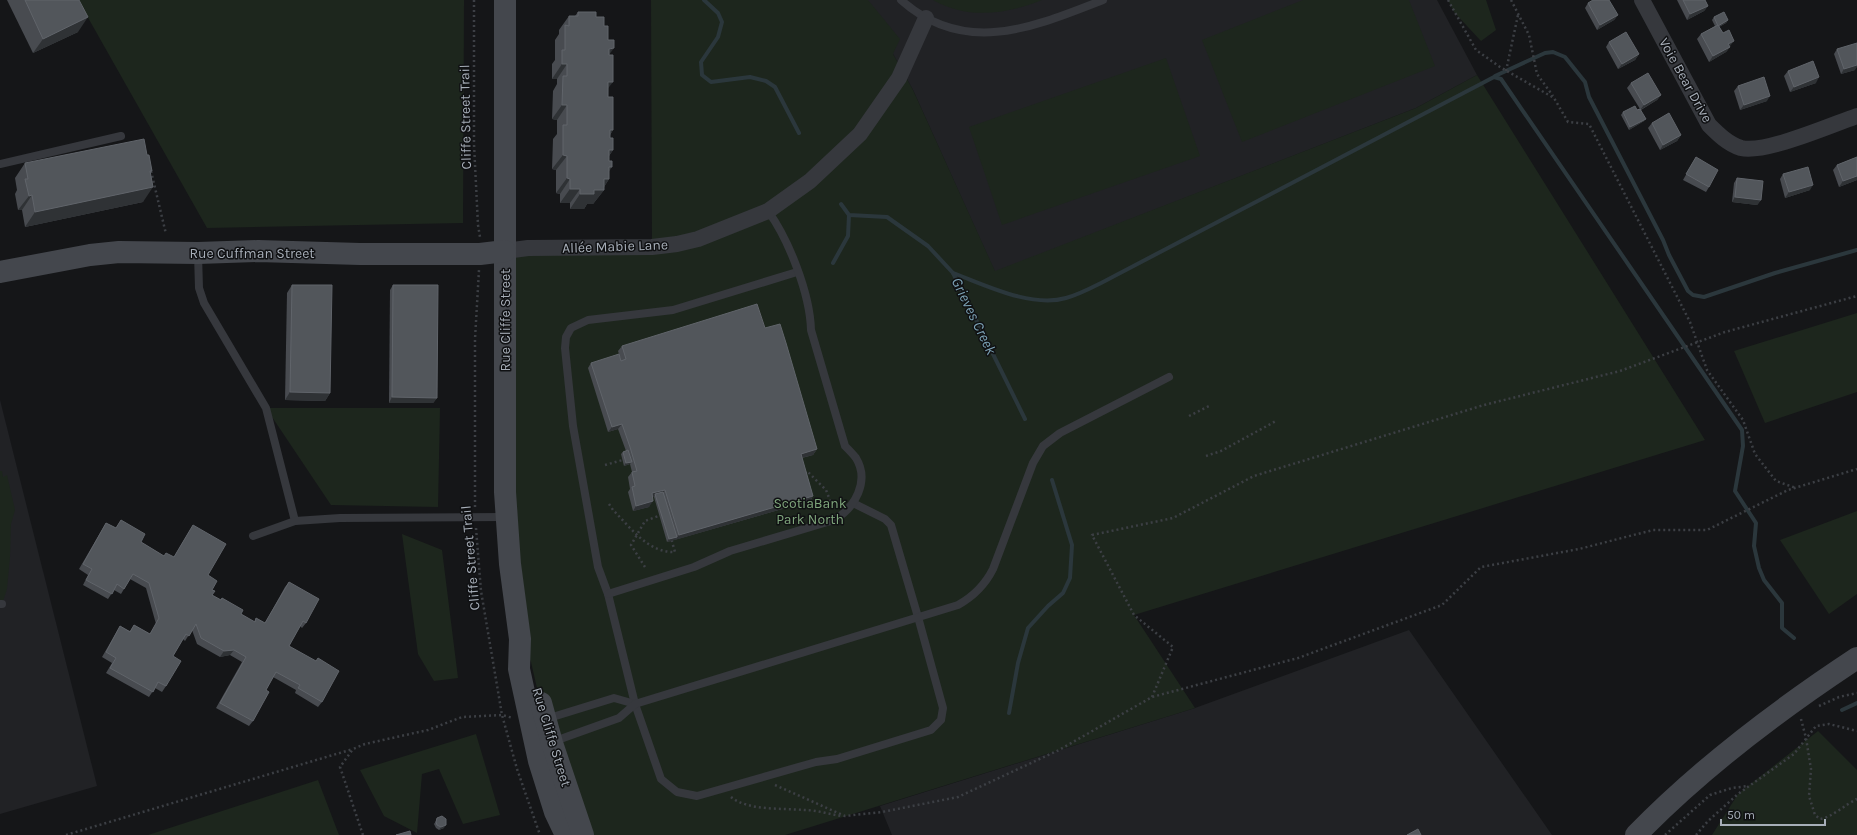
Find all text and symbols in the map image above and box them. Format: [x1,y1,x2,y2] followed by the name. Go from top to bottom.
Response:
[1655,35,1716,126] street label: Voie Bear Drive
[456,64,475,170] street label: Cliffe Street Trail
[562,236,668,257] street label: Allée Mabie Lane
[189,245,315,262] street label: Rue Cuffman Street
[497,269,514,371] street label: Rue Cliffe Street
[948,274,1001,358] water label: Grieves Creek
[773,495,847,528] park label: ScotiaBank Park North
[457,505,484,611] street label: Cliffe Street Trail
[528,686,575,789] street label: Rue Cliffe Street
[1721,801,1825,827] scale bar
[1727,808,1755,822] text: 50 m

